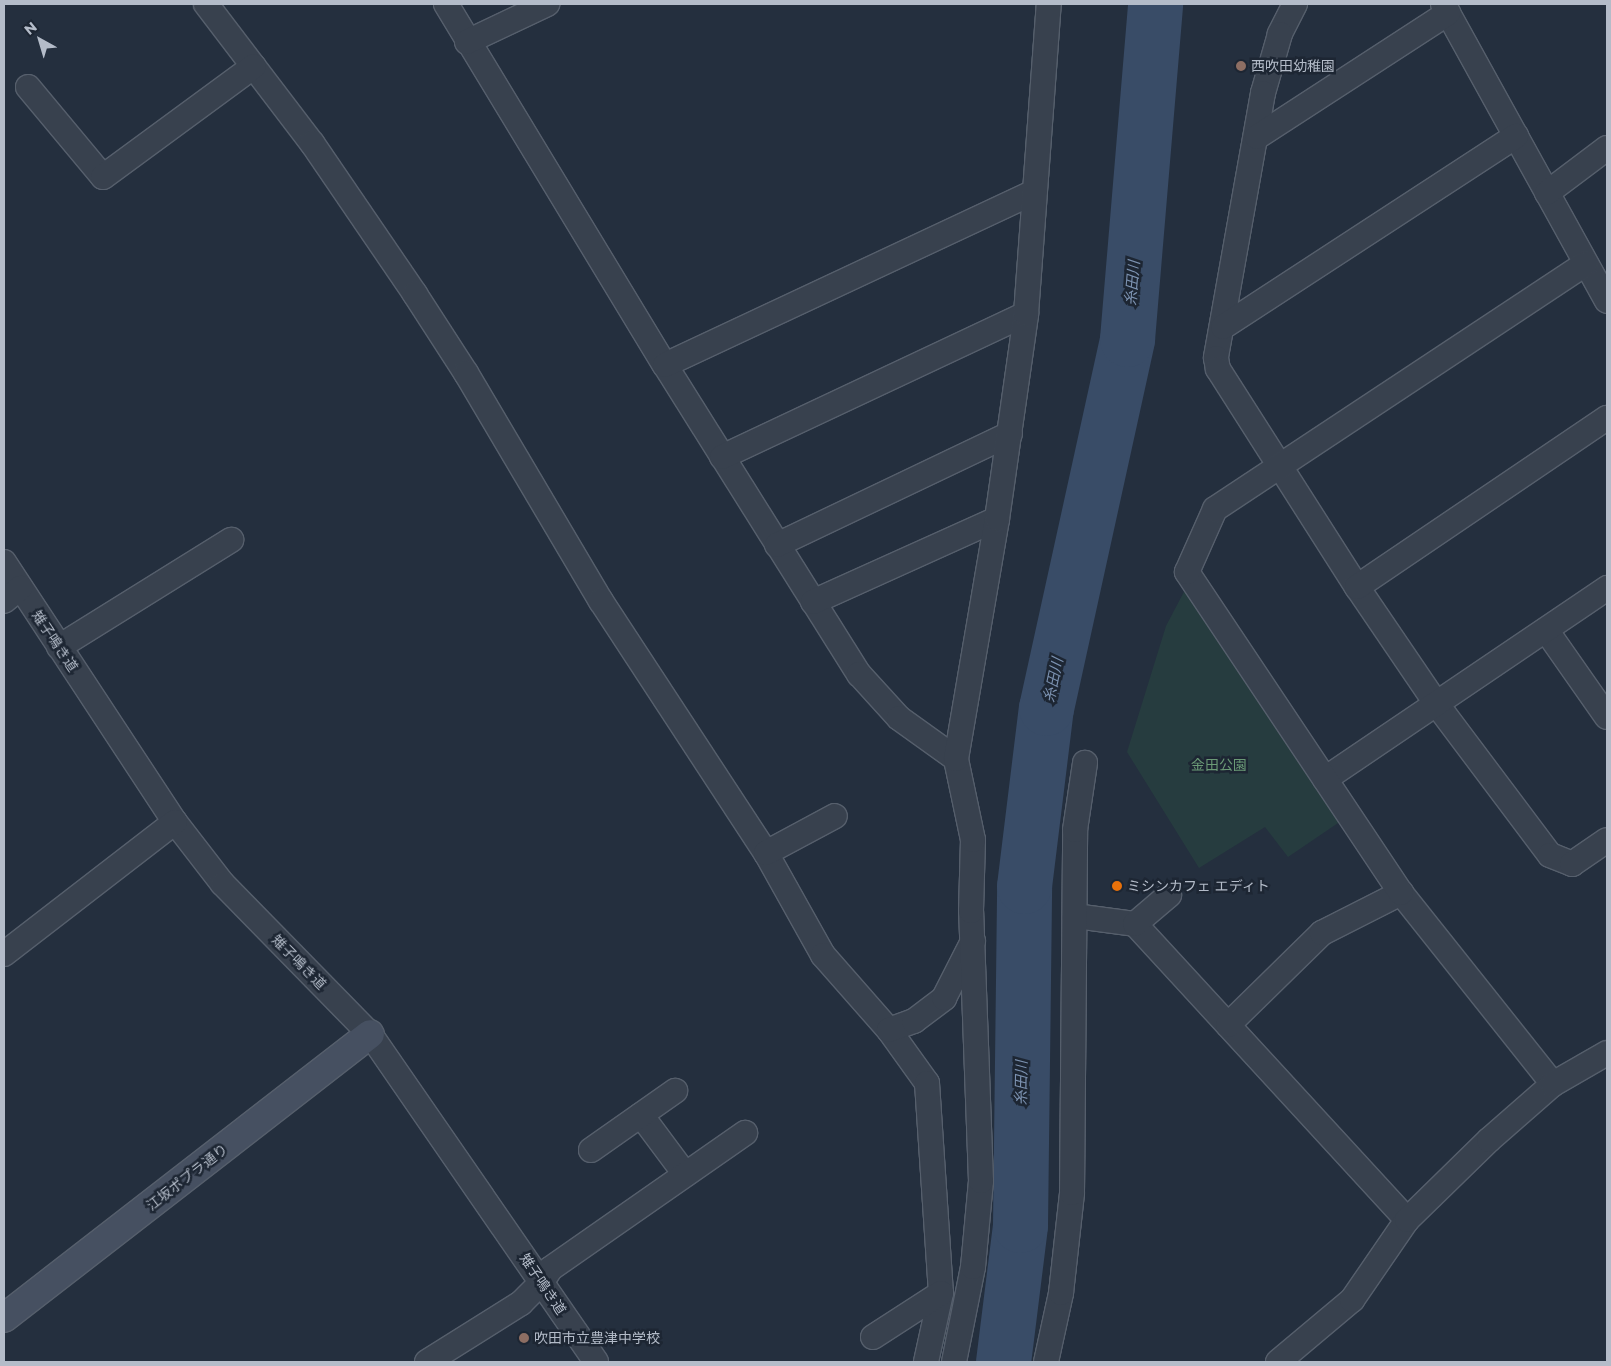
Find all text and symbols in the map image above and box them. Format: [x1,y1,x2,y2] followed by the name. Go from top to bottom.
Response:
[15,15,65,65] north arrow
[21,18,41,39] text: N
[1251,58,1335,74] place label: 西吹田幼稚園
[1235,60,1247,72] marker: 西吹田幼稚園
[1121,260,1143,306] water label: 糸田川
[28,607,82,675] street label: 雉子鳴き道
[1040,656,1066,704] water label: 糸田川
[1191,757,1247,773] park label: 金田公園
[1127,878,1271,894] place label: ミシンカフェ エディト
[1111,880,1123,892] marker: ミシンカフェ エディト
[268,931,330,993] street label: 雉子鳴き道
[1012,1060,1030,1106] water label: 糸田川
[143,1140,231,1214] street label: 江坂ポプラ通り
[516,1250,570,1318] street label: 雉子鳴き道
[534,1330,660,1346] place label: 吹田市立豊津中学校
[518,1332,530,1344] marker: 吹田市立豊津中学校

